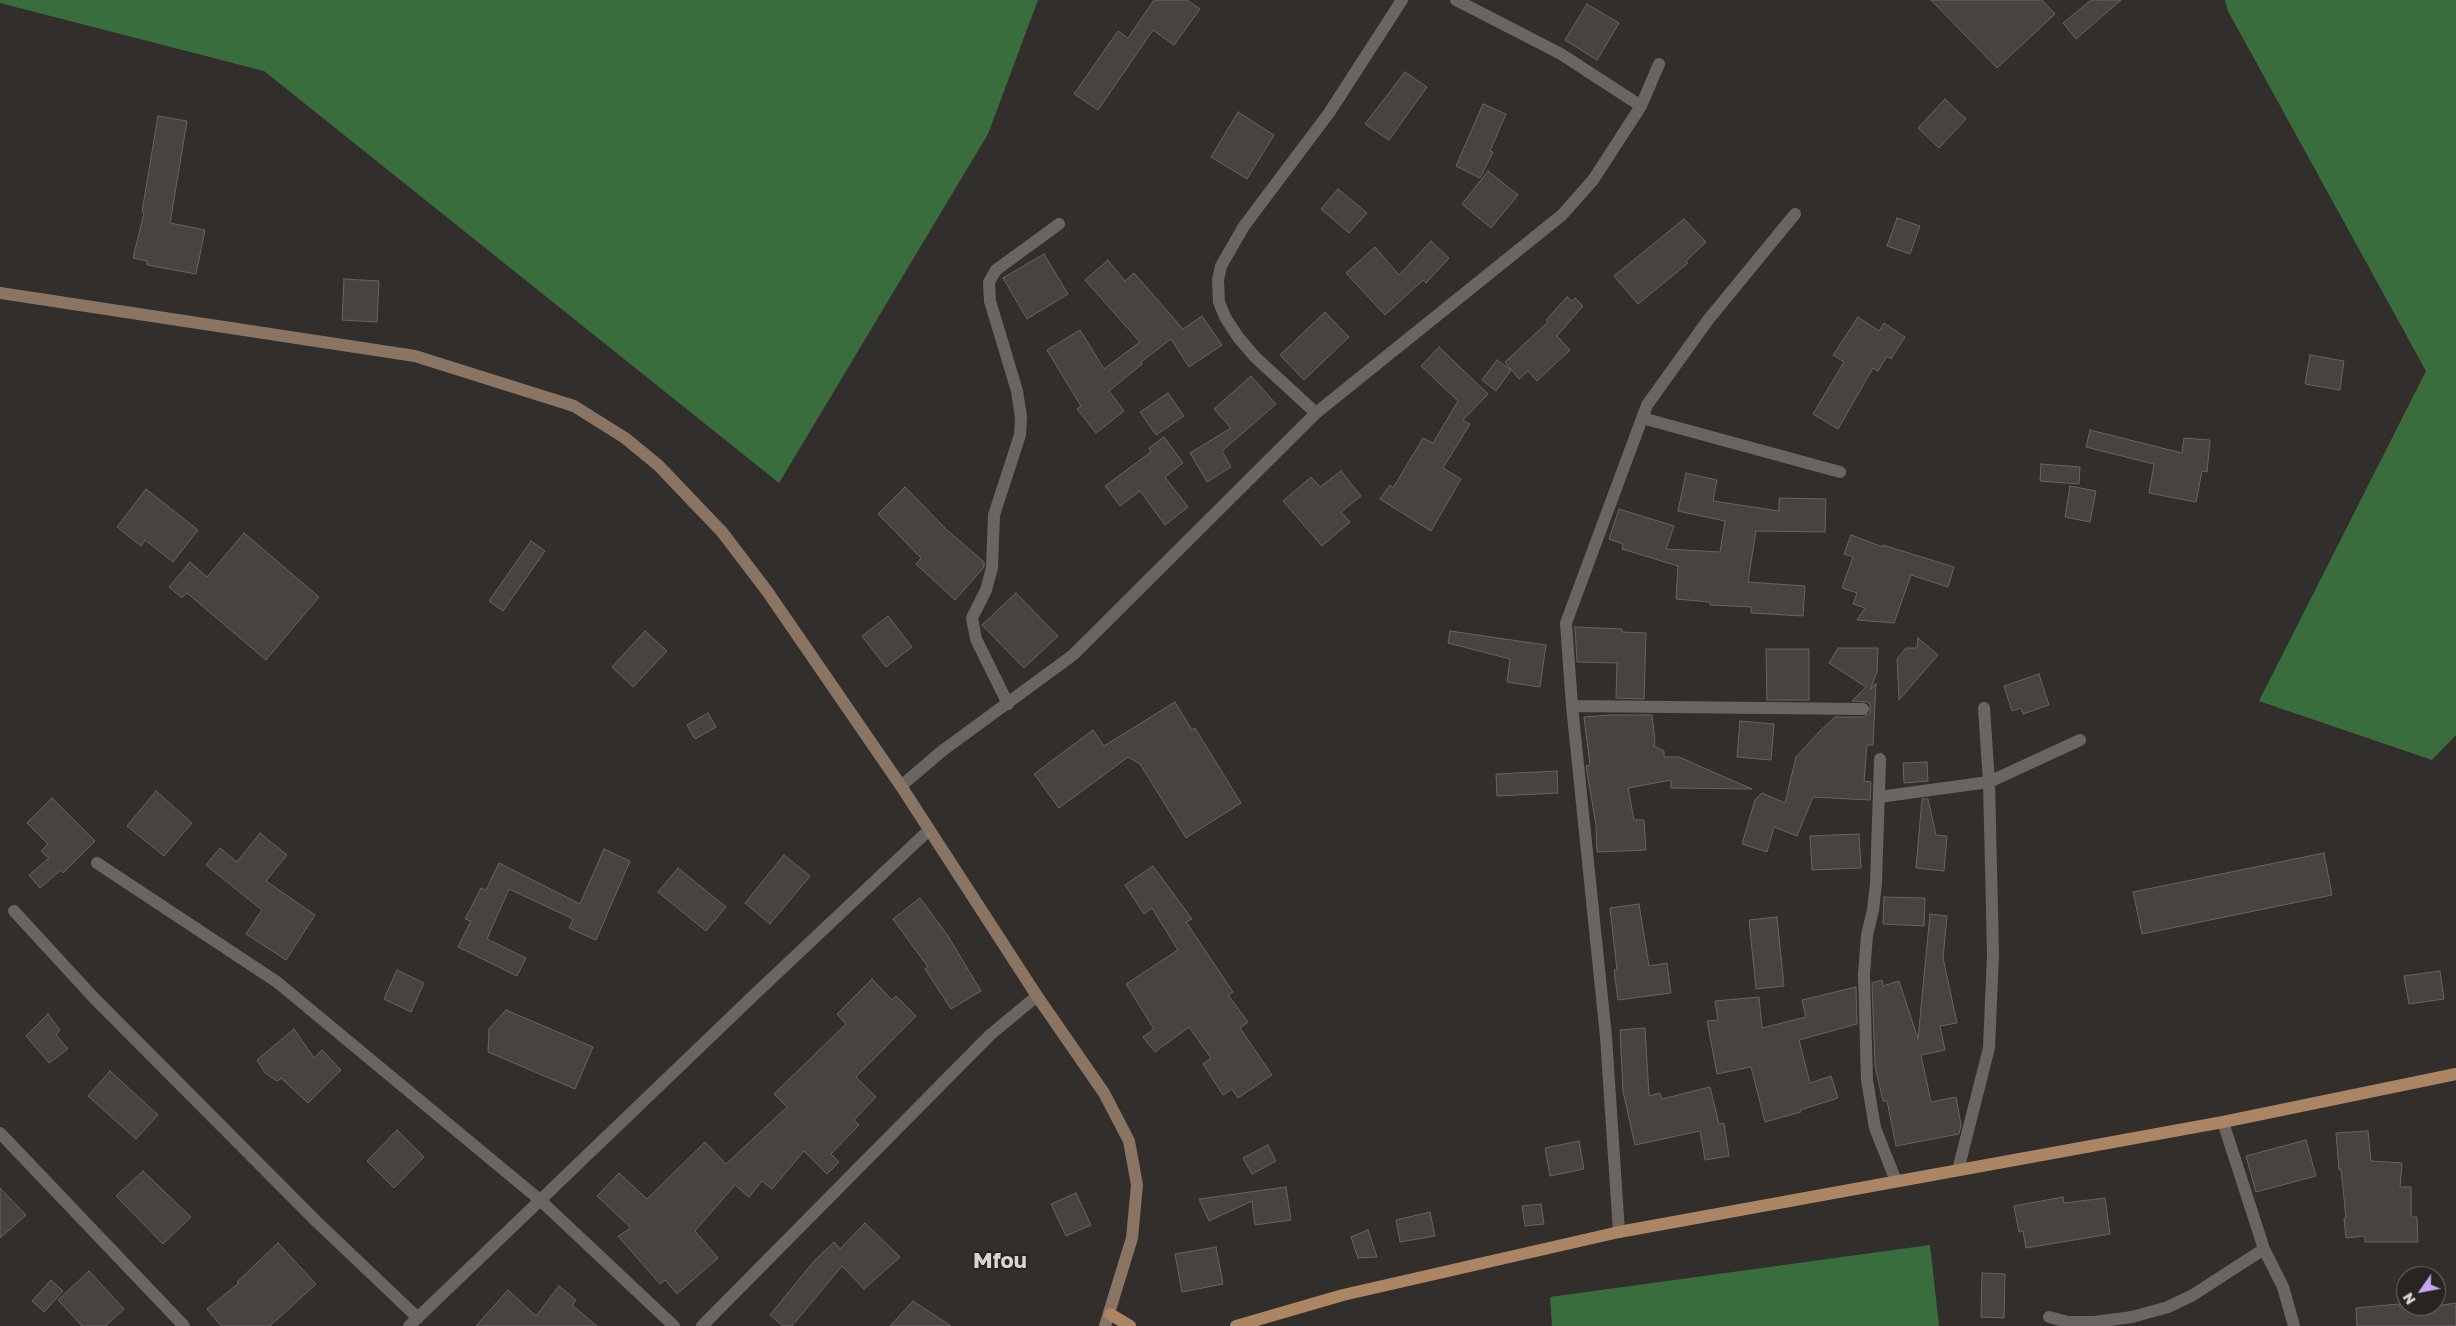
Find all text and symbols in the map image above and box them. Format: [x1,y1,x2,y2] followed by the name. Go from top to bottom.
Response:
[973,1248,1027,1274] district label: Mfou
[2396,1266,2446,1316] north arrow
[2399,1290,2419,1308] text: N

